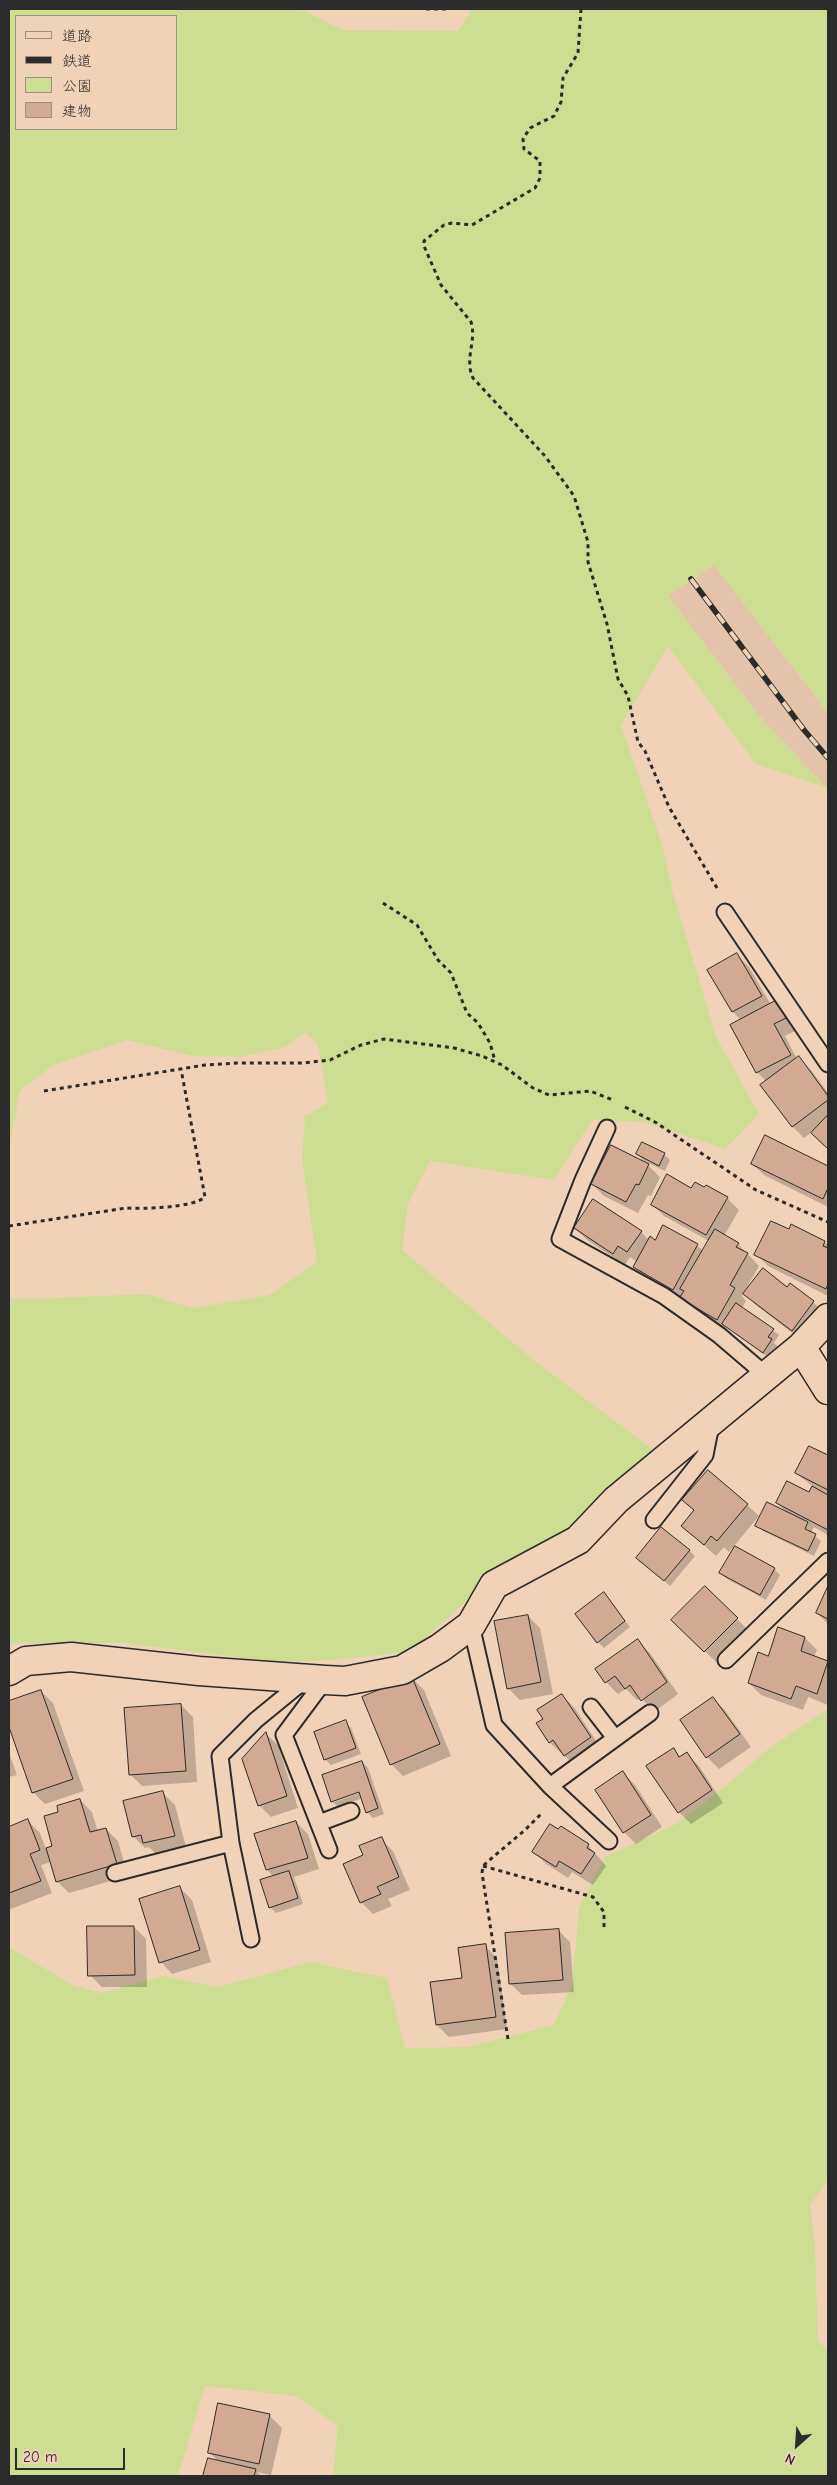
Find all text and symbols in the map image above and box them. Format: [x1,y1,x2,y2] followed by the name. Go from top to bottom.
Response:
[15,15,178,130] legend
[62,27,92,45] text: 道路
[62,52,92,70] text: 鉄道
[62,77,92,95] text: 公園
[62,102,92,120] text: 建物
[772,2420,822,2470] north arrow
[18,2438,128,2470] scale bar
[23,2448,57,2466] text: 20 m
[782,2449,798,2469] text: N

